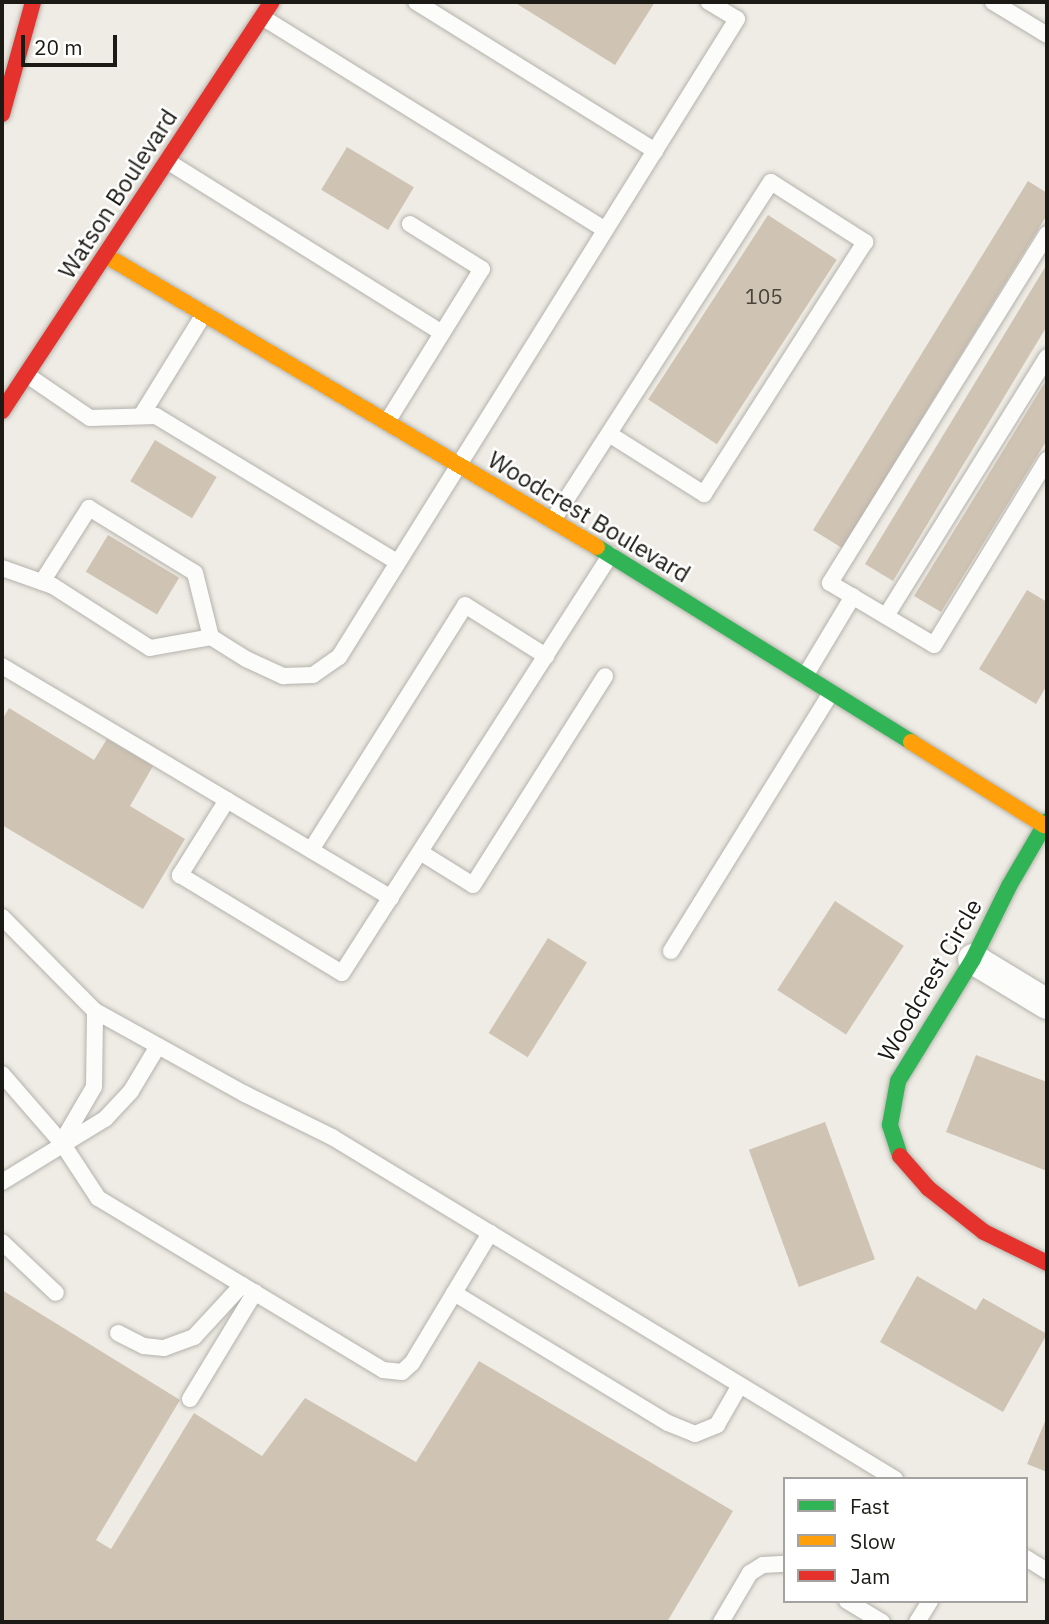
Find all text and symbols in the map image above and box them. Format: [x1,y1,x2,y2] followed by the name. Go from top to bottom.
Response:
[24,21,121,65] scale bar
[34,33,83,61] text: 20 m
[53,104,183,284] street label: Watson Boulevard
[745,283,783,309] house number: 105
[483,445,695,589] street label: Woodcrest Boulevard
[872,894,988,1066] street label: Woodcrest Circle
[783,1477,1028,1603] legend
[850,1492,890,1520] text: Fast
[850,1527,896,1555] text: Slow
[850,1562,890,1590] text: Jam

